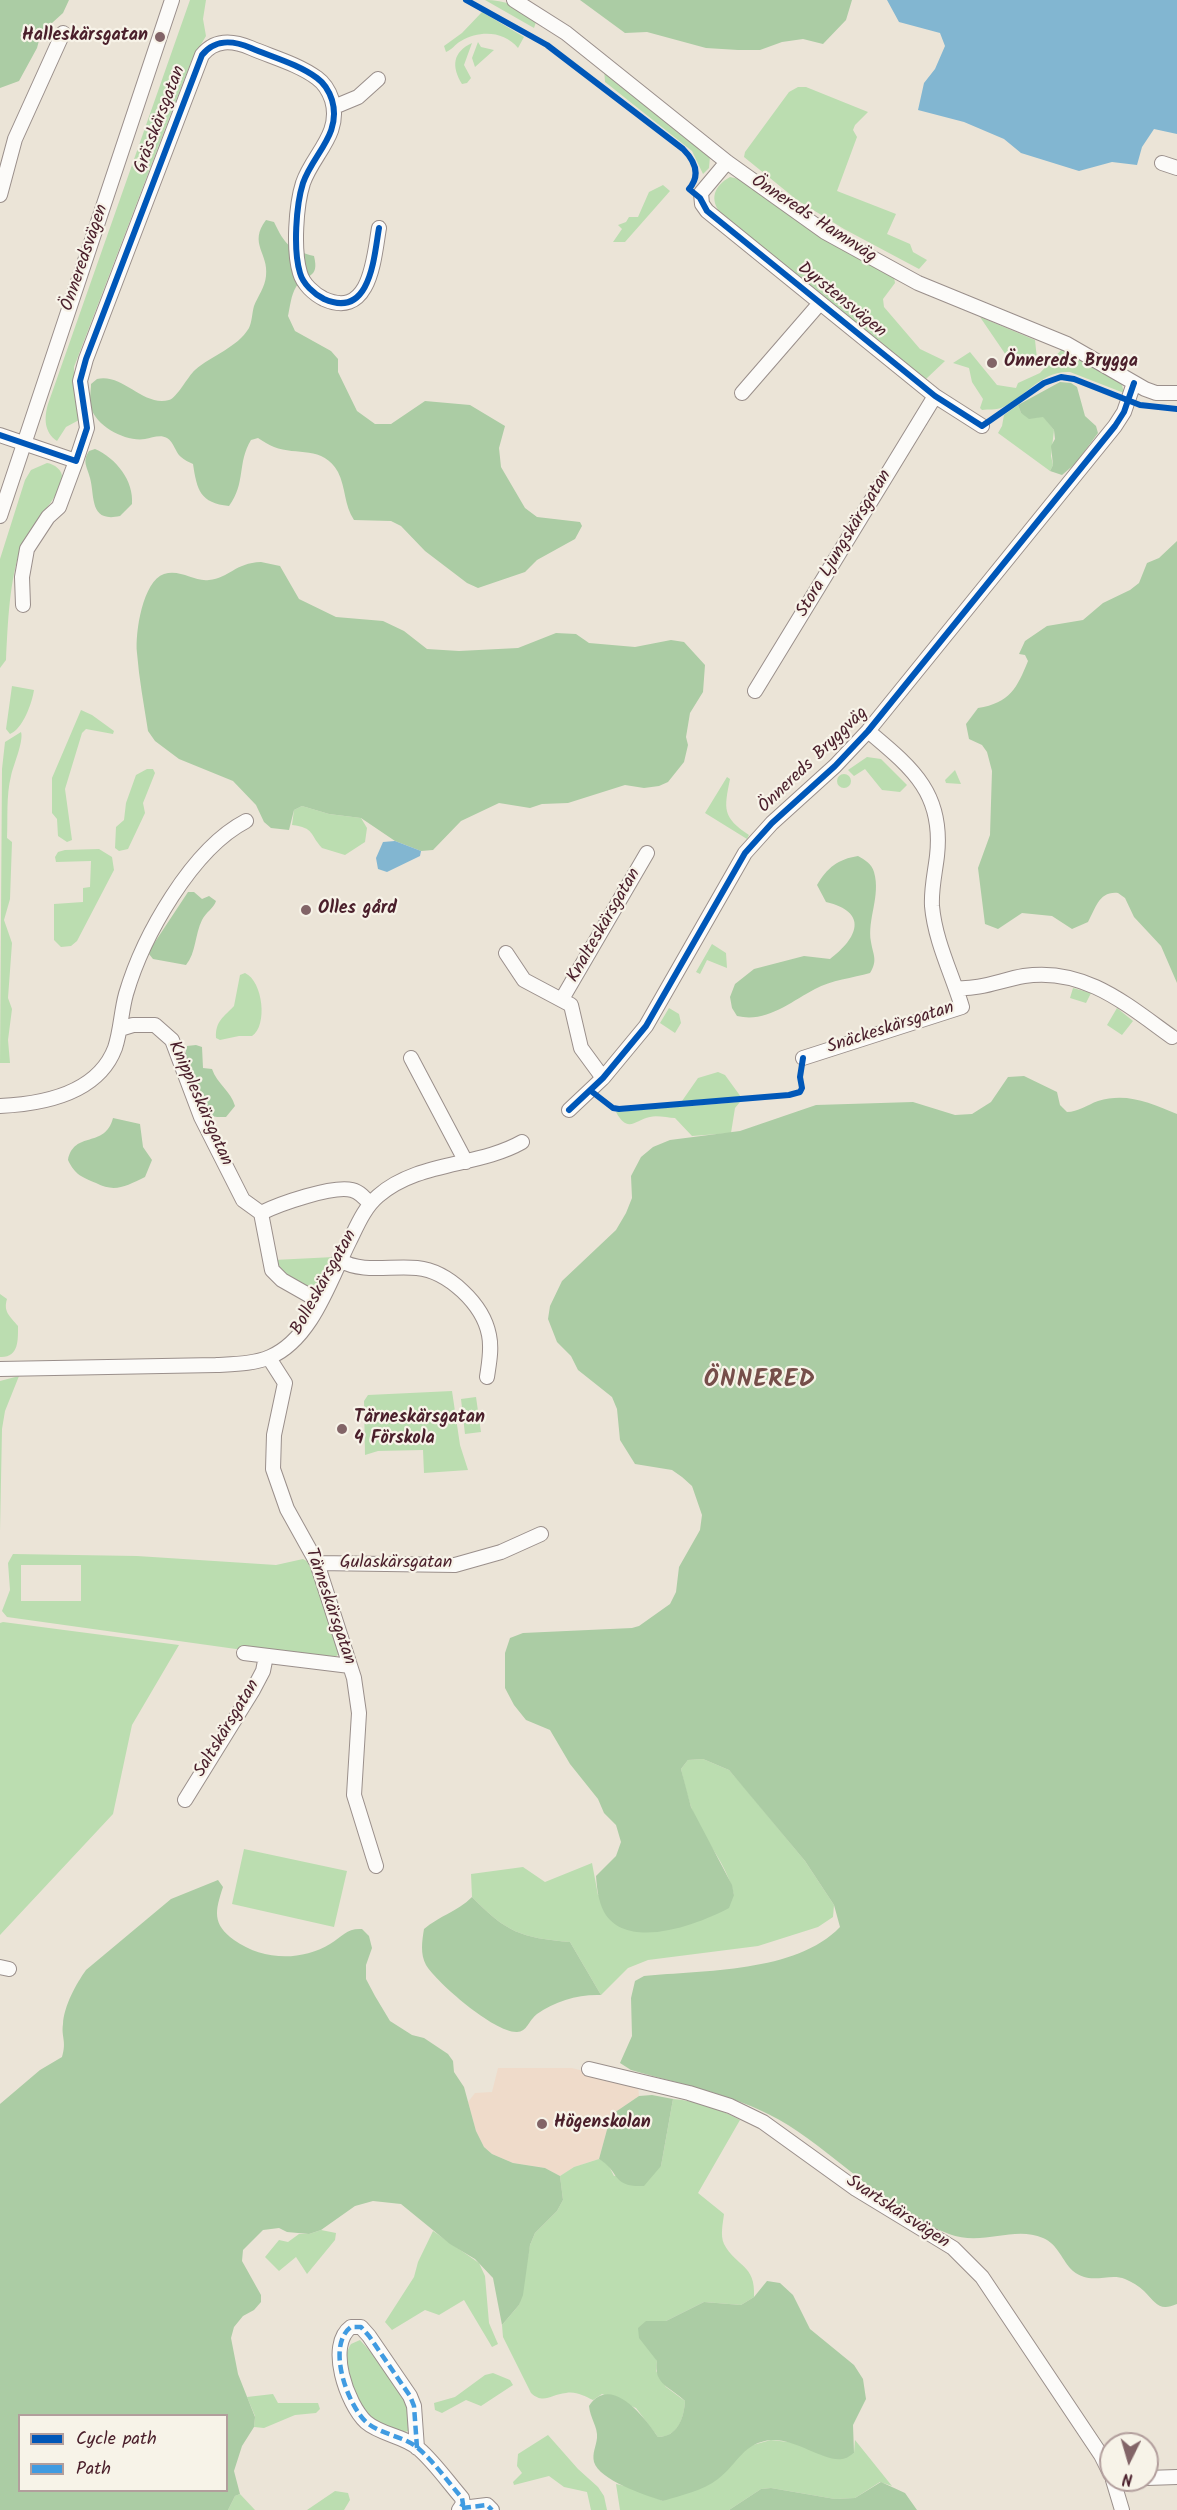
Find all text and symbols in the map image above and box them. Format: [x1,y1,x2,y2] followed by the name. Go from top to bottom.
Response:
[22,26,148,48] place label: Halleskärsgatan
[153,30,167,44] marker: Halleskärsgatan
[131,63,191,177] street label: Grässkärsgatan
[746,171,880,269] street label: Önnereds Hamnväg
[58,202,114,314] street label: Önneredsvägen
[792,259,890,343] street label: Dyrstensvägen
[1004,352,1138,374] place label: Önnereds Brygga
[985,356,999,370] marker: Önnereds Brygga
[793,467,897,621] street label: Stora Ljungskärsgatan
[755,703,873,819] street label: Önnereds Bryggväg
[564,865,646,987] street label: Knalteskärsgatan
[318,899,397,921] place label: Olles gård
[299,903,313,917] marker: Olles gård
[825,998,957,1060] street label: Snäckeskärsgatan
[162,1038,236,1170] street label: Knippleskärsgatan
[287,1227,363,1339] street label: Bolleskärsgatan
[704,1368,816,1396] district label: ÖNNERED
[354,1408,485,1450] place label: Tärneskärsgatan 4 Förskola
[335,1422,349,1436] marker: Tärneskärsgatan 4 Förskola
[299,1546,359,1668] street label: Tärneskärsgatan
[340,1553,452,1575] street label: Gulaskärsgatan
[191,1676,265,1782] street label: Saltskärsgatan
[554,2113,651,2135] place label: Högenskolan
[535,2117,549,2131] marker: Högenskolan
[841,2172,953,2254] street label: Svartskärsvägen
[18,2414,228,2492] legend
[76,2425,157,2454] text: Cycle path
[1099,2432,1159,2492] north arrow
[76,2455,111,2484] text: Path
[1121,2466,1134,2491] text: N

